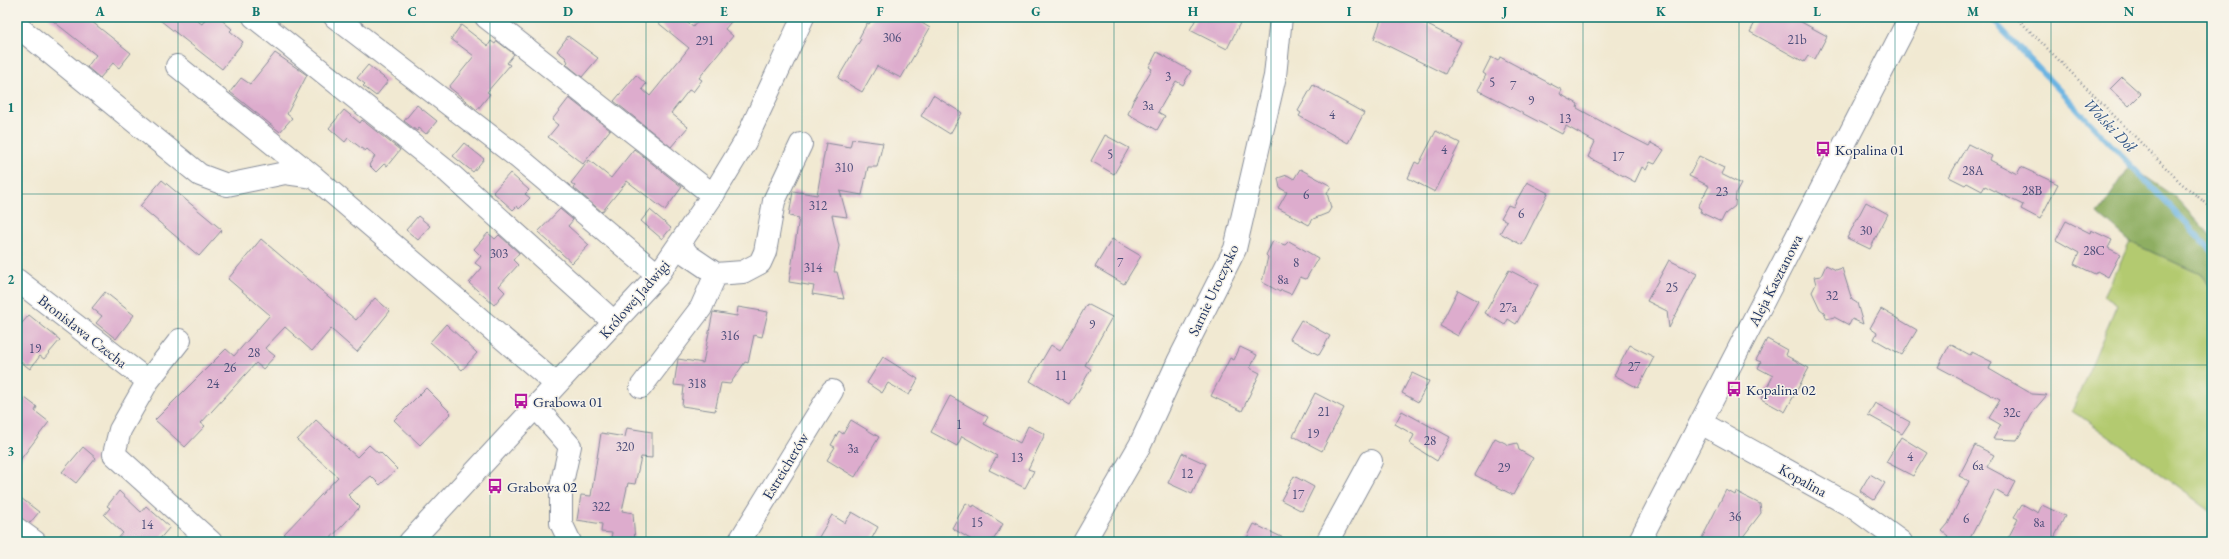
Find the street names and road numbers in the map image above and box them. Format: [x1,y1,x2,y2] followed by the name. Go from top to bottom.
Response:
[1743,231,1806,330] street label: Aleja Kasztanowa
[1183,241,1243,339] street label: Sarnie Uroczysko
[595,255,674,342] street label: Królowej Jadwigi
[34,290,132,372] street label: Bronisława Czecha
[758,428,813,503] street label: Estreicherów
[1776,459,1830,501] street label: Kopalina

